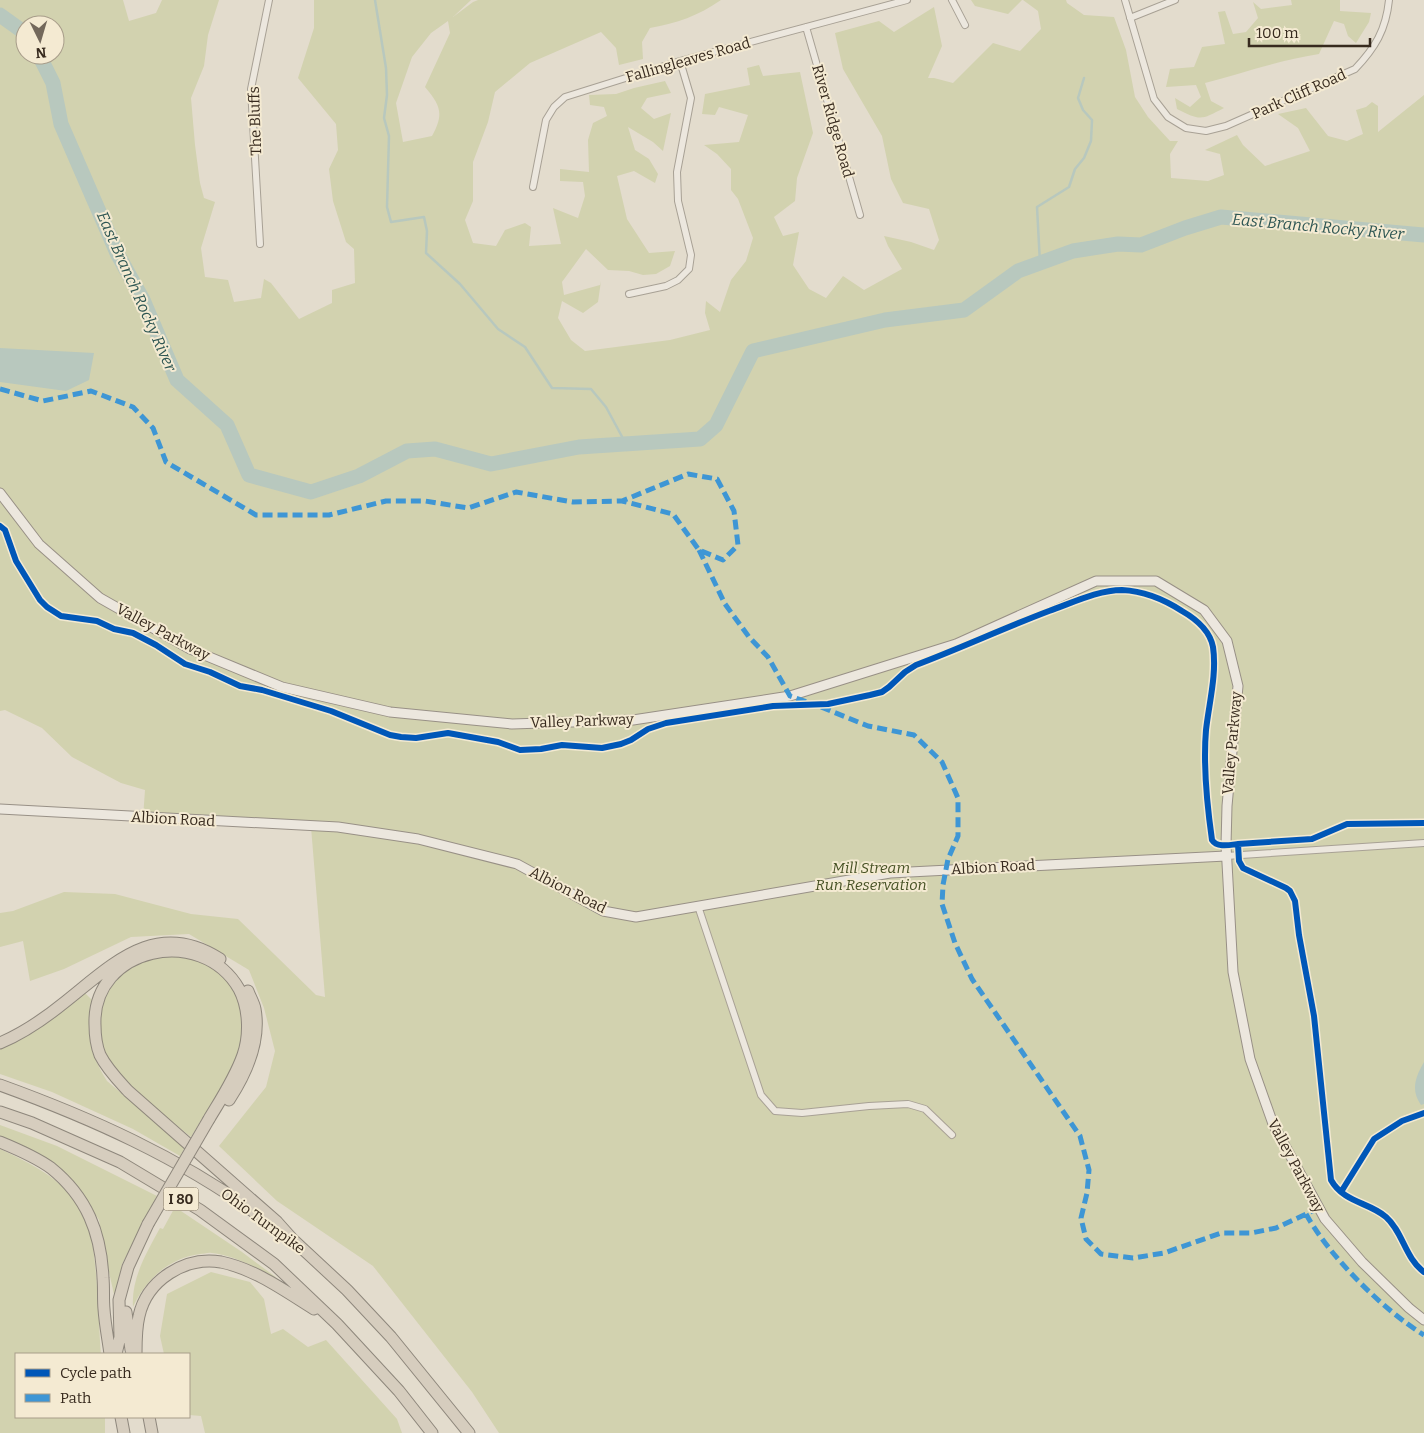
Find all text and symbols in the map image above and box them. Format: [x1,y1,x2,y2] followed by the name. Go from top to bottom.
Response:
[15,15,65,65] north arrow
[1249,15,1370,47] scale bar
[1256,24,1299,42] text: 100 m
[624,34,752,86] street label: Fallingleaves Road
[35,44,47,61] text: N
[808,62,858,180] street label: River Ridge Road
[1249,65,1349,123] street label: Park Cliff Road
[245,86,265,156] street label: The Bluffs
[93,208,181,375] water label: East Branch Rocky River
[1231,210,1406,244] water label: East Branch Rocky River
[113,600,213,664] street label: Valley Parkway
[1219,691,1245,795] street label: Valley Parkway
[530,710,634,732] street label: Valley Parkway
[130,808,216,830] street label: Albion Road
[950,856,1036,878] street label: Albion Road
[815,859,927,894] park label: Mill Stream Run Reservation
[526,863,610,917] street label: Albion Road
[1264,1116,1328,1216] street label: Valley Parkway
[217,1184,309,1258] street label: Ohio Turnpike
[164,1188,198,1210] road number: I 80
[15,1353,190,1418] legend
[60,1364,132,1382] text: Cycle path
[60,1389,92,1407] text: Path

